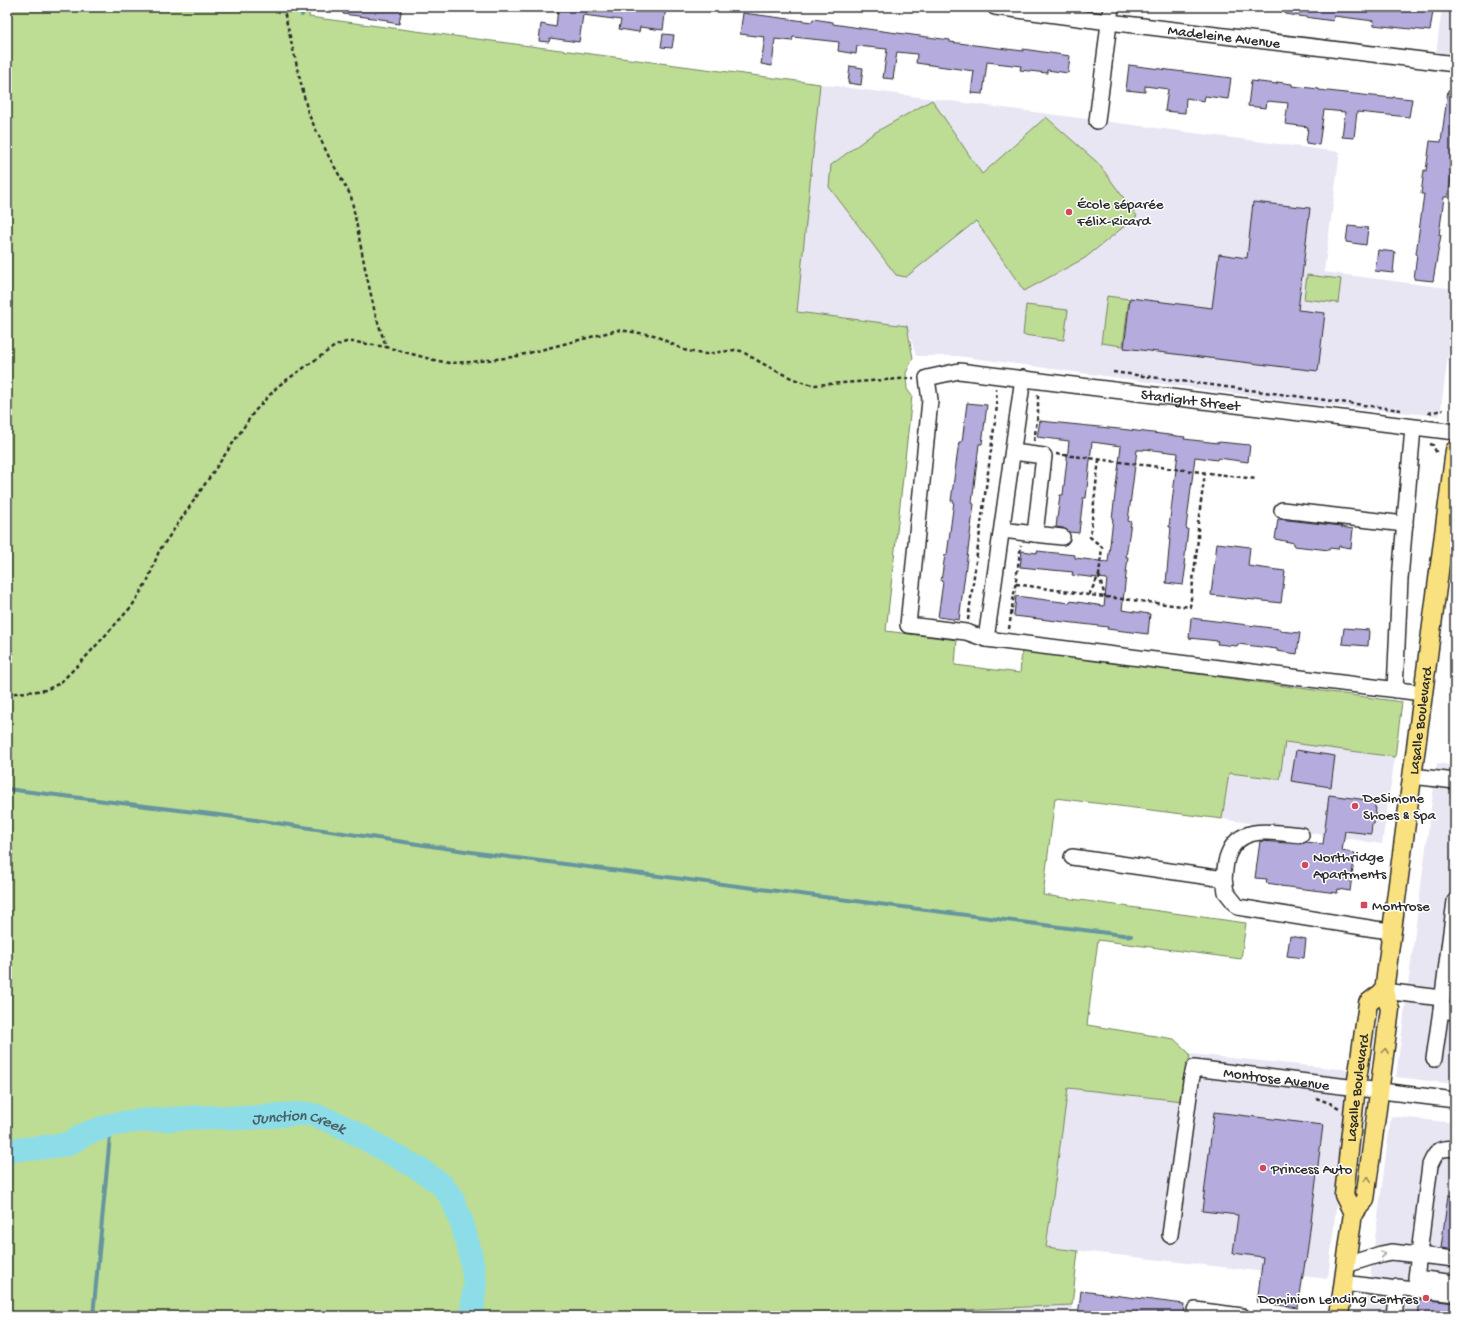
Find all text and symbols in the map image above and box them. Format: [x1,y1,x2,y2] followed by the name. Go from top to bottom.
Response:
[1167,22,1281,54] street label: Madeleine Avenue
[1076,196,1164,231] place label: École séparée Félix-Ricard
[1064,207,1074,217] marker: École séparée Félix-Ricard
[1140,386,1243,417] street label: Starlight Street
[1406,665,1438,776] street label: Lasalle Boulevard
[1362,790,1436,825] place label: DeSimone Shoes & Spa
[1350,801,1360,811] marker: DeSimone Shoes & Spa
[1313,849,1387,884] place label: Northridge Apartments
[1300,860,1310,870] marker: Northridge Apartments
[1372,898,1430,916] place label: Montrose
[1359,900,1369,910] marker: Montrose
[1343,1032,1375,1143] street label: Lasalle Boulevard
[1380,1048,1389,1054] one-way arrow
[1222,1065,1331,1096] street label: Montrose Avenue
[251,1108,350,1140] water label: Junction Creek
[1270,1161,1352,1179] place label: Princess Auto
[1258,1163,1268,1173] marker: Princess Auto
[1363,1176,1372,1182] one-way arrow
[1380,1250,1387,1259] one-way arrow
[1257,1291,1418,1309] place label: Dominion Lending Centres
[1421,1293,1431,1303] marker: Dominion Lending Centres

